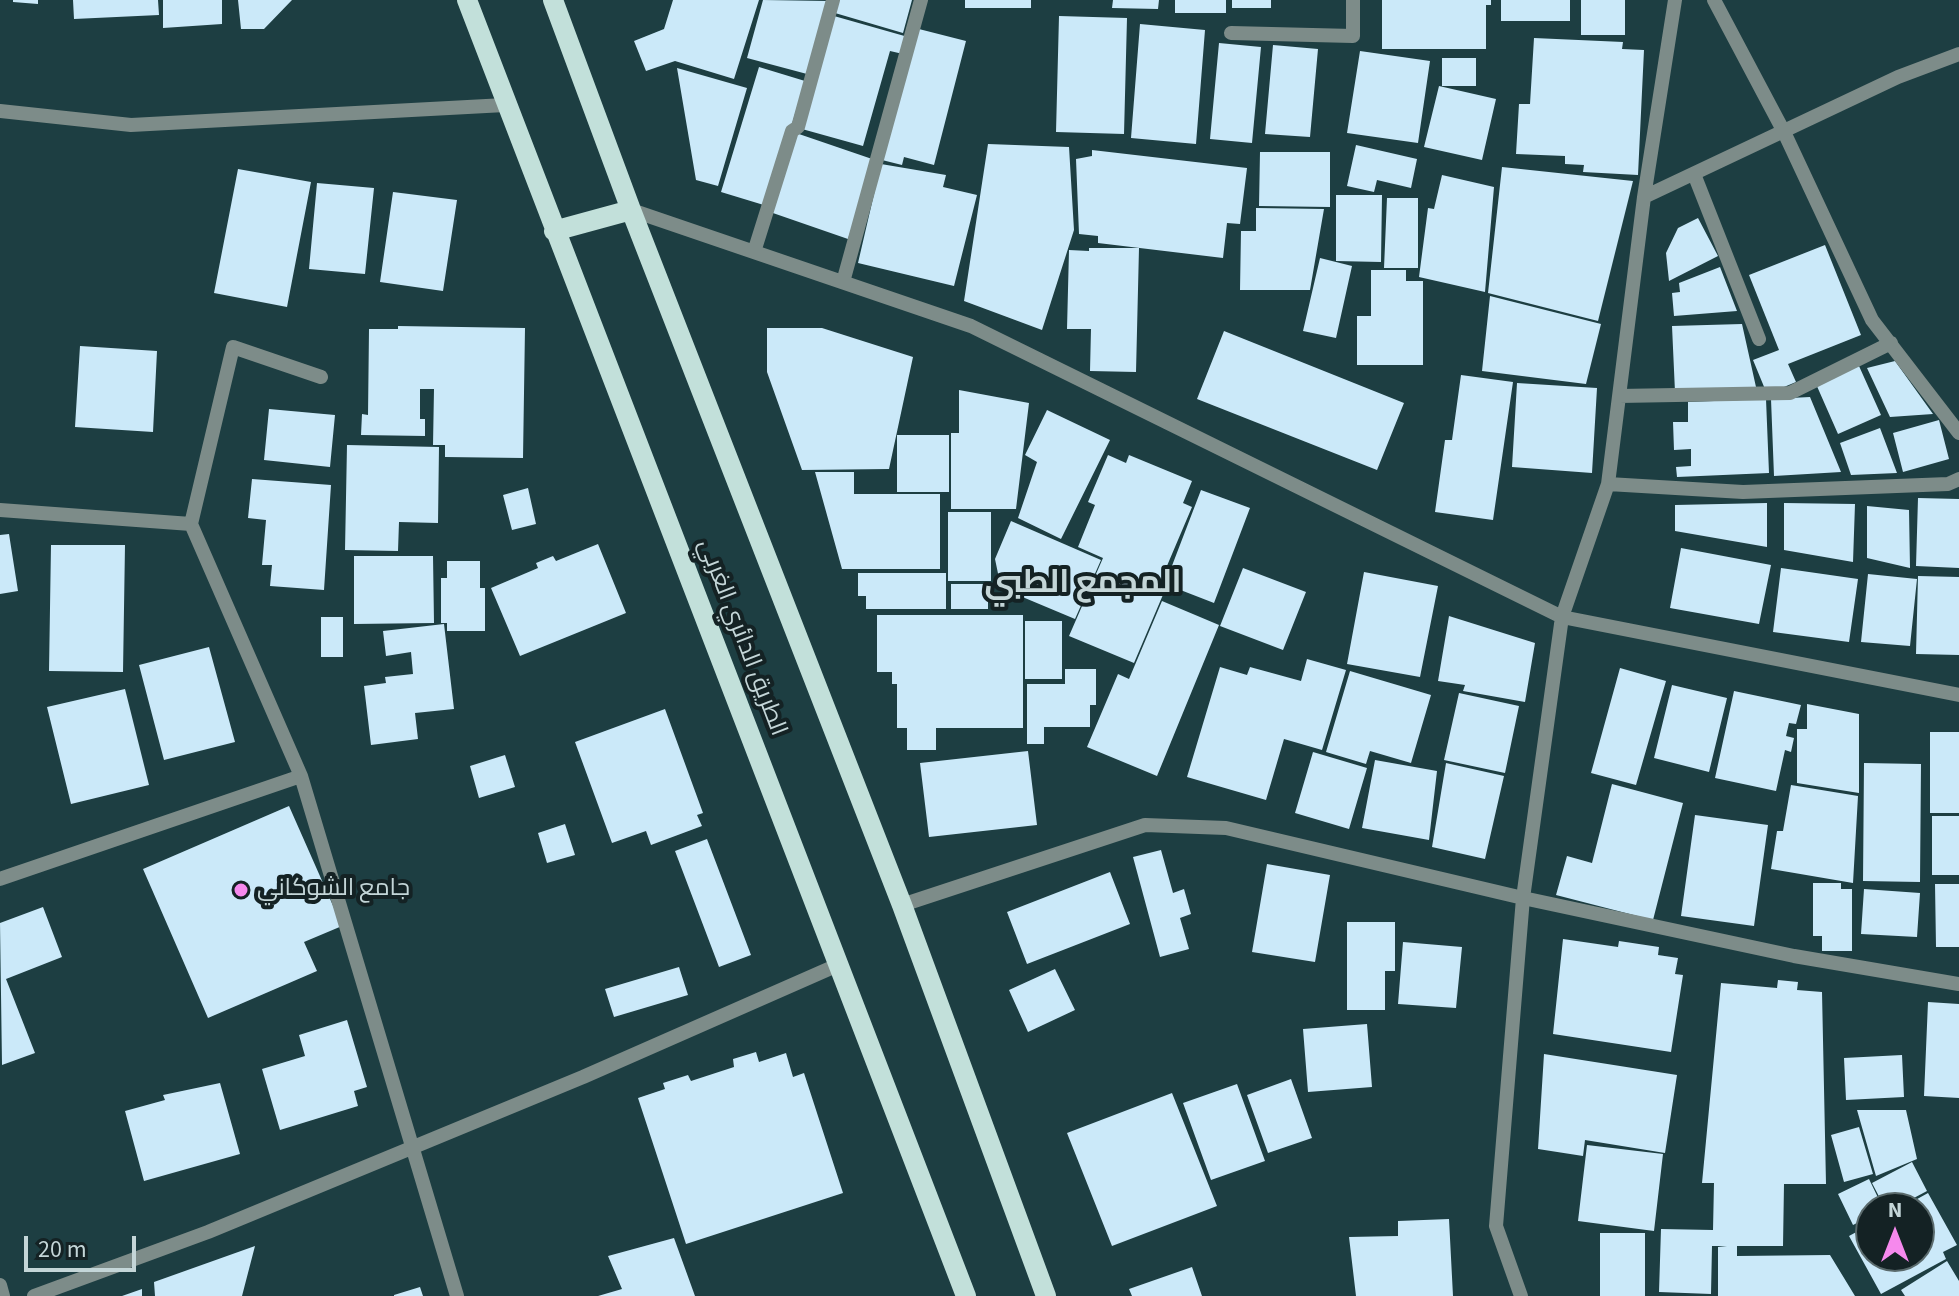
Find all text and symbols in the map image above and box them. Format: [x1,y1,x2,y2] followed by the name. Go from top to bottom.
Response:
[690,536,792,740] street label: الطريق الدائري الغربي
[984,566,1182,604] district label: المجمع الطبي
[257,876,410,904] place label: جامع الشوكاني
[232,881,250,899] marker: جامع الشوكاني
[1855,1192,1935,1272] north arrow
[1888,1194,1902,1226] text: N
[28,1220,140,1270] scale bar
[38,1232,87,1267] text: 20 m

